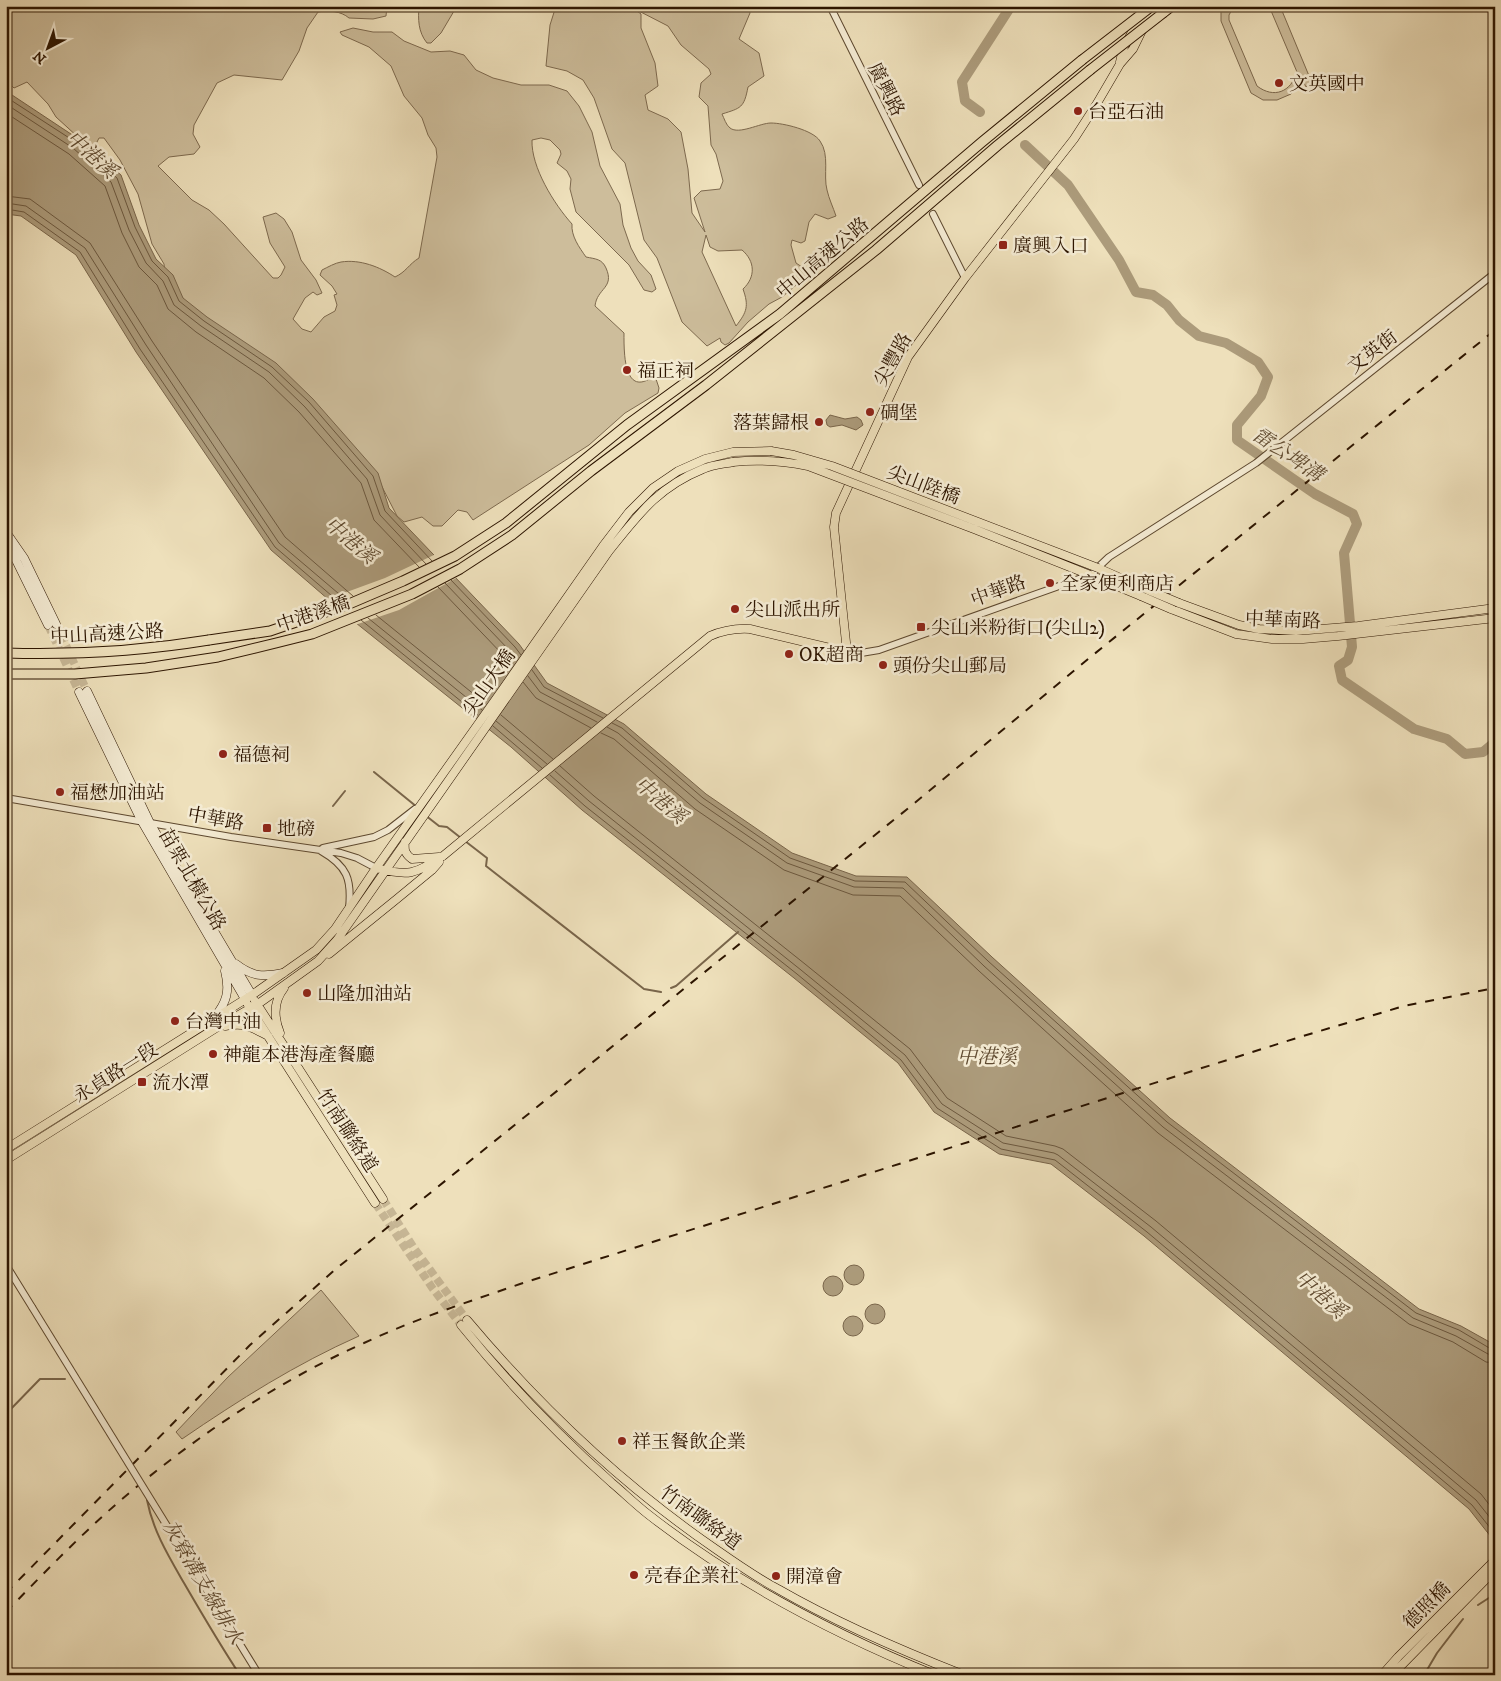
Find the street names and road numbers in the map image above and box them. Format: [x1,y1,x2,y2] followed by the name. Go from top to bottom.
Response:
[862,59,909,120] street label: 廣興路
[772,213,874,304] street label: 中山高速公路
[1343,326,1402,379] street label: 文英街
[869,329,917,390] street label: 尖豐路
[884,461,963,510] street label: 尖山陸橋
[968,571,1029,612] street label: 中華路
[274,591,353,638] street label: 中港溪橋
[1245,608,1321,633] street label: 中華南路
[50,620,165,649] street label: 中山高速公路
[458,645,520,721] street label: 尖山大橋
[186,803,246,836] street label: 中華路
[153,825,230,935] street label: 苗栗北橫公路
[69,1038,162,1108] street label: 永貞路一段
[311,1085,382,1177] street label: 竹南聯絡道
[655,1481,745,1555] street label: 竹南聯絡道
[1399,1578,1455,1634] street label: 德照橋

